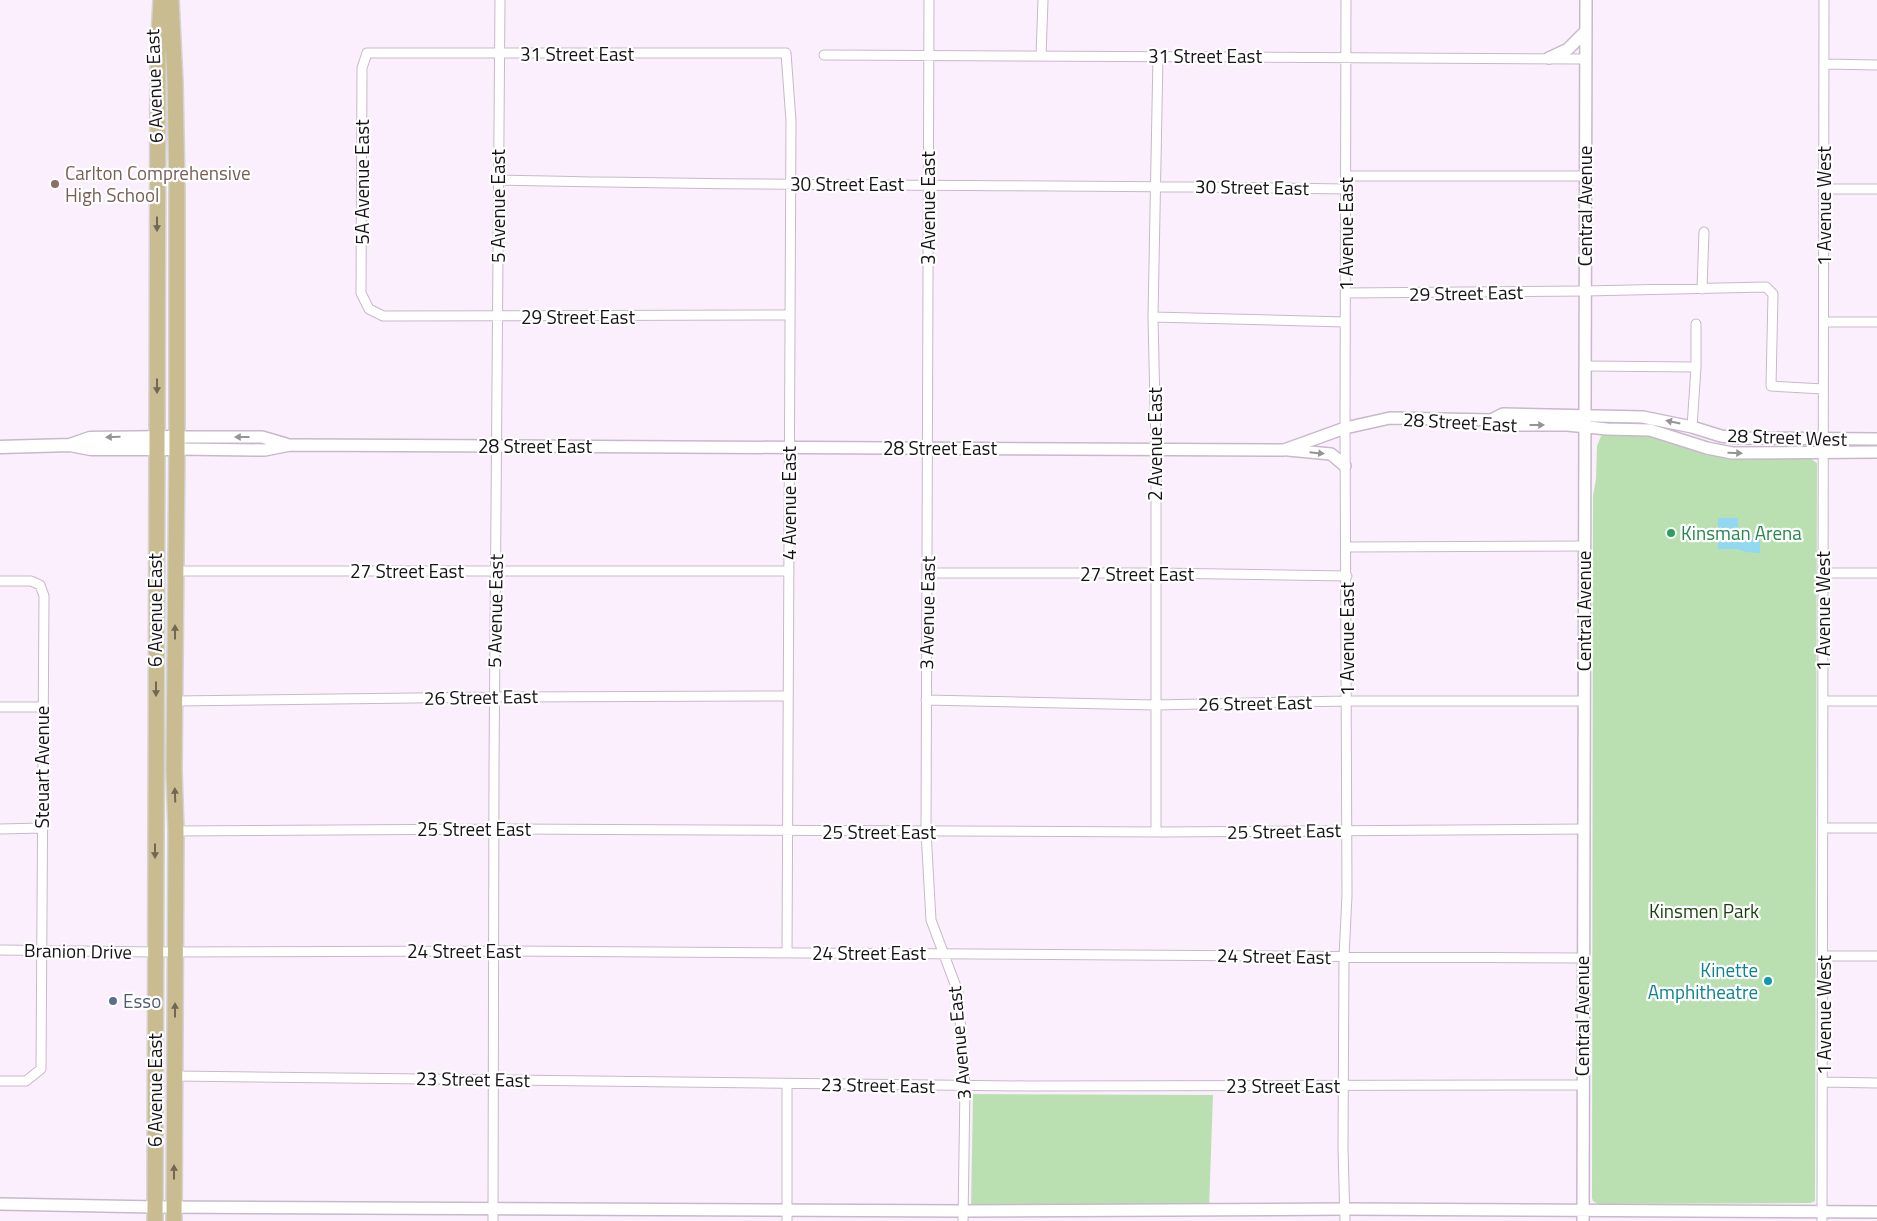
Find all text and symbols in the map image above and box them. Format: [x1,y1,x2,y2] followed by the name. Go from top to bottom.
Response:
[137,28,170,143] street label: 6 Avenue East
[520,39,634,68] street label: 31 Street East
[1148,41,1262,70] street label: 31 Street East
[347,119,376,245] street label: 5A Avenue East
[1570,146,1599,266] street label: Central Avenue
[1809,146,1838,266] street label: 1 Avenue West
[483,149,512,263] street label: 5 Avenue East
[913,151,942,265] street label: 3 Avenue East
[65,158,251,209] place label: Carlton Comprehensive High School
[790,169,904,198] street label: 30 Street East
[1195,171,1310,202] street label: 30 Street East
[1331,177,1360,291] street label: 1 Avenue East
[49,178,61,190] marker: Carlton Comprehensive High School
[153,216,161,232] one-way arrow
[1409,277,1524,308] street label: 29 Street East
[521,302,635,331] street label: 29 Street East
[154,378,162,394] one-way arrow
[1140,387,1169,501] street label: 2 Avenue East
[1402,404,1518,439] street label: 28 Street East
[1665,418,1680,426] one-way arrow
[1726,420,1848,453] street label: 28 Street West
[1529,421,1545,429] one-way arrow
[478,431,592,460] street label: 28 Street East
[234,433,250,441] one-way arrow
[883,433,997,462] street label: 28 Street East
[105,434,121,442] one-way arrow
[774,446,803,560] street label: 4 Avenue East
[1309,449,1325,457] one-way arrow
[1727,449,1743,457] one-way arrow
[1681,518,1802,547] place label: Kinsman Arena
[1665,527,1677,539] marker: Kinsman Arena
[1569,551,1598,671] street label: Central Avenue
[1808,551,1837,671] street label: 1 Avenue West
[140,553,169,667] street label: 6 Avenue East
[479,553,510,668] street label: 5 Avenue East
[911,555,942,670] street label: 3 Avenue East
[350,556,464,585] street label: 27 Street East
[1080,559,1194,588] street label: 27 Street East
[1332,582,1361,696] street label: 1 Avenue East
[171,624,179,640] one-way arrow
[152,681,160,697] one-way arrow
[424,681,539,712] street label: 26 Street East
[1198,687,1313,718] street label: 26 Street East
[27,706,56,828] street label: Steuart Avenue
[170,787,178,803] one-way arrow
[417,814,531,843] street label: 25 Street East
[1227,815,1342,846] street label: 25 Street East
[822,817,936,846] street label: 25 Street East
[151,843,159,859] one-way arrow
[1649,896,1759,925] park label: Kinsmen Park
[24,935,132,966] street label: Branion Drive
[407,936,521,965] street label: 24 Street East
[812,938,926,967] street label: 24 Street East
[1217,940,1332,971] street label: 24 Street East
[1648,955,1758,1006] place label: Kinette Amphitheatre
[1809,955,1838,1075] street label: 1 Avenue West
[1567,956,1596,1076] street label: Central Avenue
[1762,975,1774,987] marker: Kinette Amphitheatre
[939,985,978,1101] street label: 3 Avenue East
[123,986,161,1015] place label: Esso
[107,995,119,1007] marker: Esso
[171,1002,179,1018] one-way arrow
[140,1033,169,1147] street label: 6 Avenue East
[416,1063,531,1094] street label: 23 Street East
[821,1069,936,1100] street label: 23 Street East
[1226,1071,1340,1100] street label: 23 Street East
[170,1164,178,1180] one-way arrow

